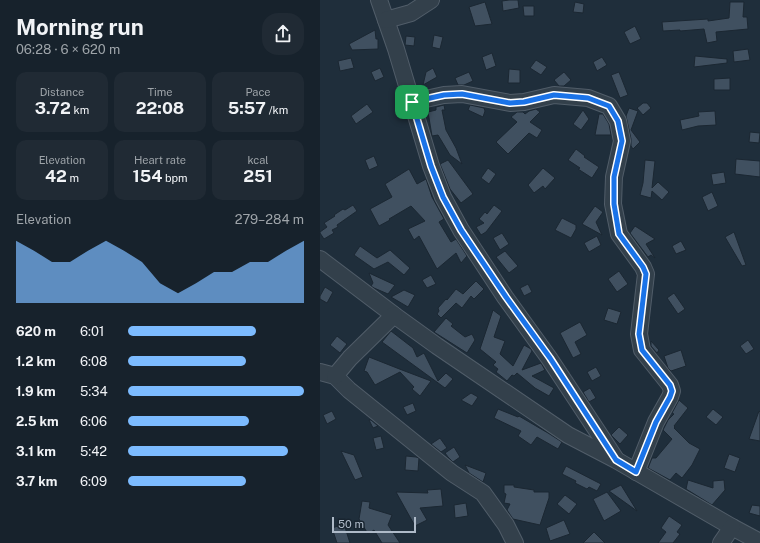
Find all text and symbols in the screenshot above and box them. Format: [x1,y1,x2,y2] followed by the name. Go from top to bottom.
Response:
[262,13,304,55] button: share
[16,14,144,40] text: Morning run
[16,42,120,57] text: 06:28 · 6 × 620 m
[395,85,429,119] pin
[40,86,84,98] text: Distance
[147,86,173,98] text: Time
[245,86,271,98] text: Pace
[401,91,423,113] icon: arrive
[35,98,71,118] text: 3.72
[136,98,184,118] text: 22:08
[228,98,266,118] text: 5:57
[71,104,89,116] text: km
[266,104,288,116] text: /km
[39,154,85,166] text: Elevation
[134,154,186,166] text: Heart rate
[247,154,269,166] text: kcal
[45,166,67,186] text: 42
[132,166,162,186] text: 154
[243,166,273,186] text: 251
[67,172,79,184] text: m
[162,172,188,184] text: bpm
[16,212,71,227] text: Elevation
[235,212,304,227] text: 279–284 m
[16,324,56,339] text: 620 m
[80,324,104,339] text: 6:01
[16,354,56,369] text: 1.2 km
[80,354,107,369] text: 6:08
[16,384,56,399] text: 1.9 km
[80,384,108,399] text: 5:34
[16,414,59,429] text: 2.5 km
[80,414,107,429] text: 6:06
[16,444,56,459] text: 3.1 km
[80,444,107,459] text: 5:42
[16,474,57,489] text: 3.7 km
[80,474,107,489] text: 6:09
[332,515,416,534] scale bar
[338,518,364,530] text: 50 m

